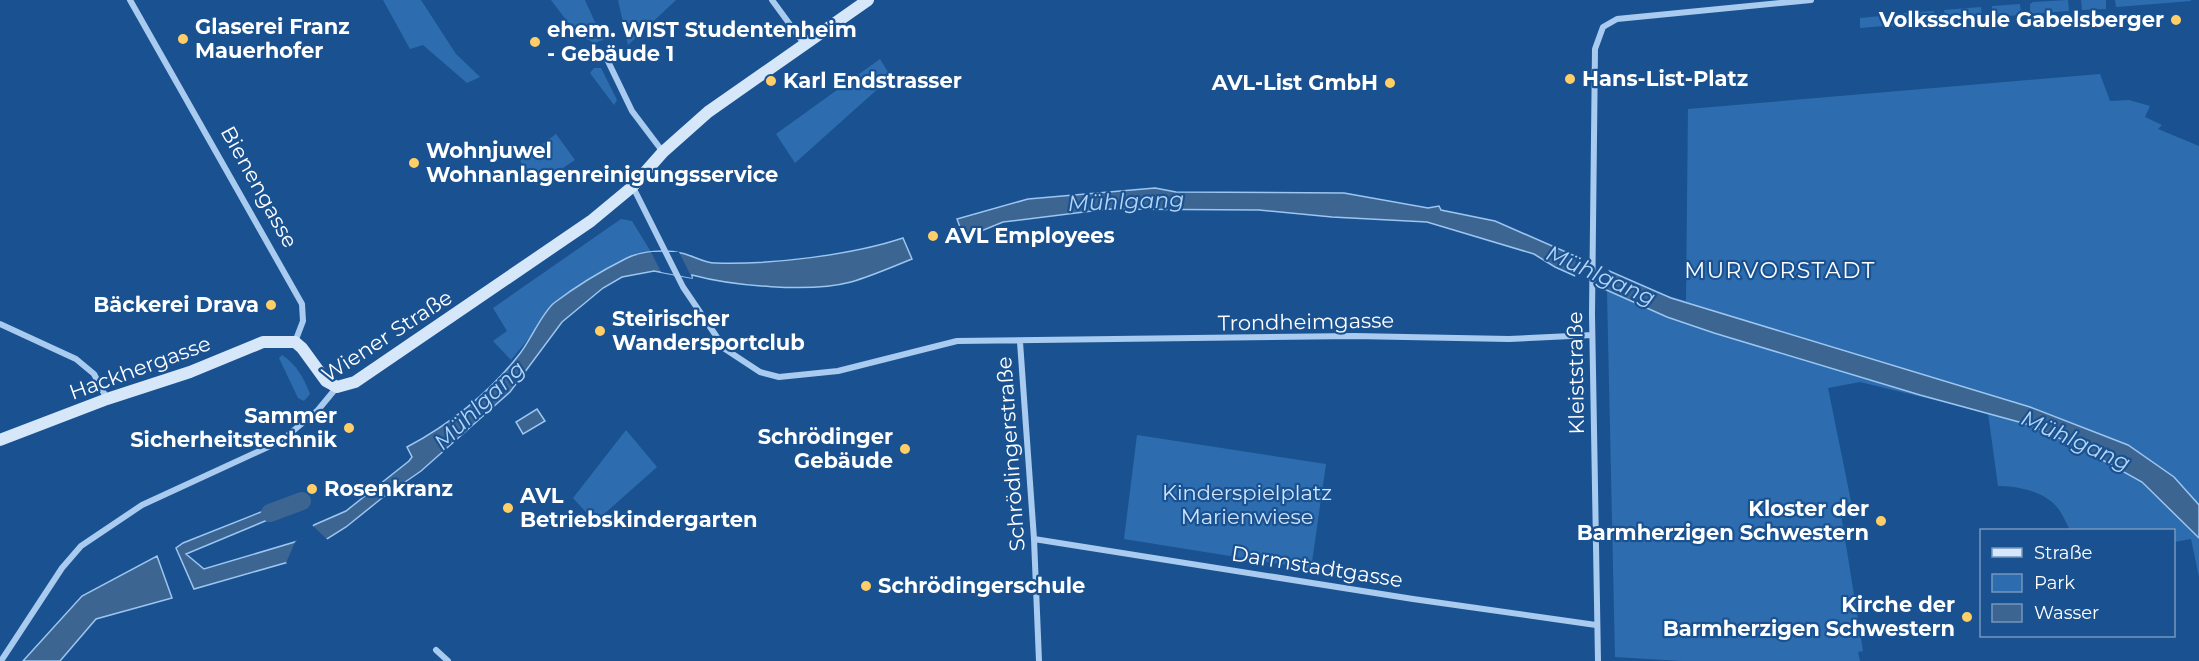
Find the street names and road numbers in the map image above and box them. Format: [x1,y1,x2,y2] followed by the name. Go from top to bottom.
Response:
[216,122,303,252] street label: Bienengasse
[317,284,457,387] street label: Wiener Straße
[1218,307,1394,336] street label: Trondheimgasse
[1562,311,1589,435] street label: Kleiststraße
[66,330,214,405] street label: Hackhergasse
[991,356,1030,552] street label: Schrödingerstraße
[1230,541,1405,592] street label: Darmstadtgasse

